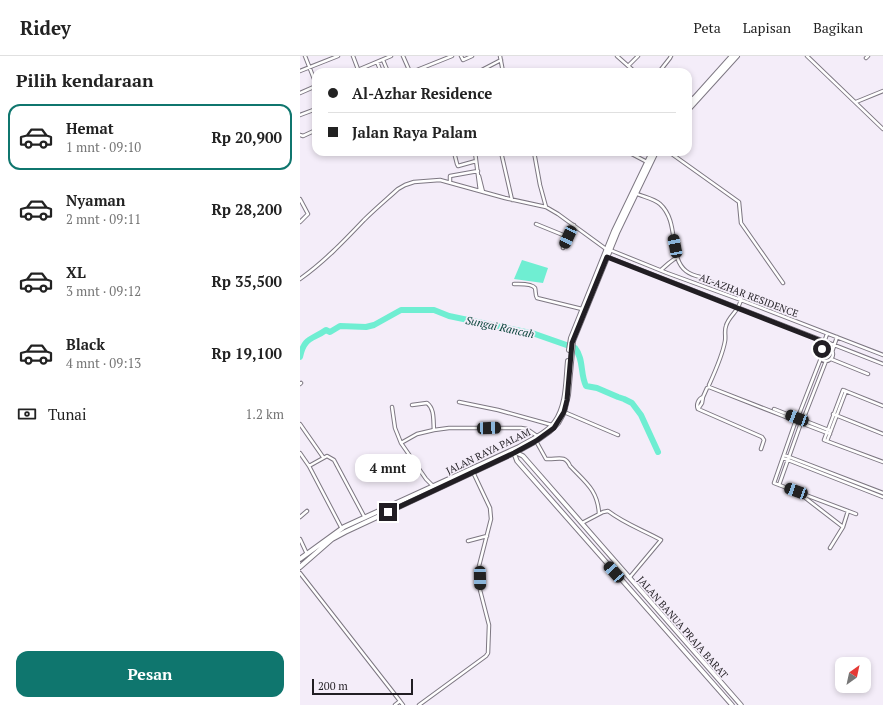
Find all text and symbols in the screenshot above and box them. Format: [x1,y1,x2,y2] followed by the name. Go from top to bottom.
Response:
[20,15,71,40] text: Ridey
[694,18,721,37] text: Peta
[743,18,791,37] text: Lapisan
[813,18,863,37] text: Bagikan
[16,68,154,92] text: Pilih kendaraan
[352,83,492,103] text: Al-Azhar Residence
[66,118,114,138] text: Hemat
[18,119,54,155] icon: car
[352,122,477,142] text: Jalan Raya Palam
[211,127,282,147] text: Rp 20,900
[66,138,141,156] text: 1 mnt · 09:10
[66,190,126,210] text: Nyaman
[18,191,54,227] icon: car
[211,199,282,219] text: Rp 28,200
[66,210,141,228] text: 2 mnt · 09:11
[557,224,579,250] car
[667,233,683,259] car
[66,262,86,282] text: XL
[18,263,54,299] icon: car
[211,271,282,291] text: Rp 35,500
[697,271,800,320] street label: AL-AZHAR RESIDENCE
[66,282,141,300] text: 3 mnt · 09:12
[464,313,536,341] water label: Sungai Rancah
[66,334,105,354] text: Black
[18,335,54,371] icon: car
[813,340,831,358] route start
[211,343,282,363] text: Rp 19,100
[66,354,141,372] text: 4 mnt · 09:13
[16,403,38,425] icon: cash
[48,404,86,424] text: Tunai
[245,405,284,423] text: 1.2 km
[784,408,810,428] car
[477,422,501,434] car
[444,425,533,478] street label: JALAN RAYA PALAM
[355,454,421,482] callout: 4 mnt
[370,459,406,477] text: 4 mnt
[783,481,809,501] car
[379,503,397,521] route end
[602,559,626,585] car
[474,566,486,590] car
[635,573,731,681] street label: JALAN BANUA PRAJA BARAT
[16,651,284,697] button: Pesan
[835,657,871,693] north arrow
[835,657,871,693] map controls
[312,677,413,696] scale bar
[318,679,348,693] text: 200 m

